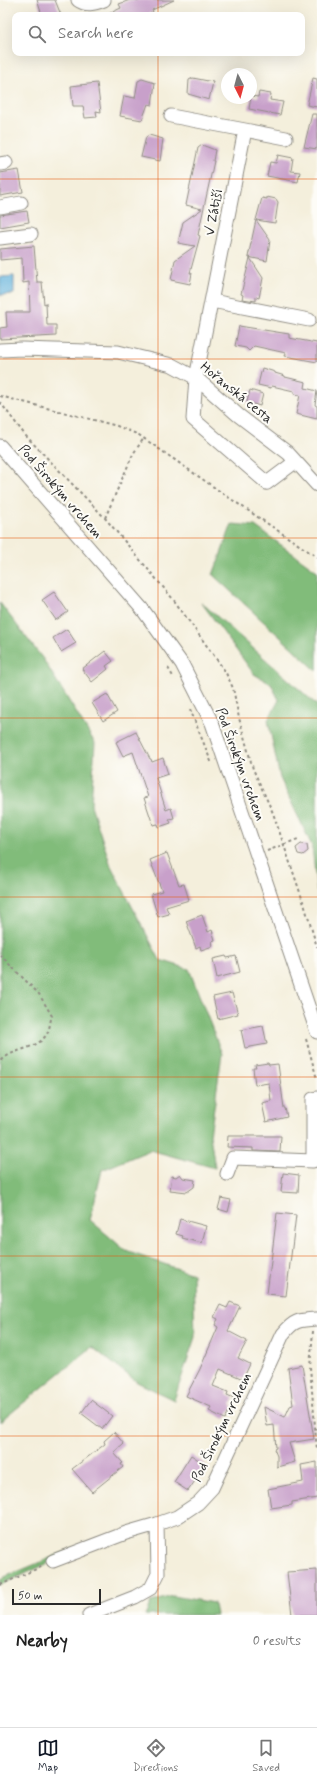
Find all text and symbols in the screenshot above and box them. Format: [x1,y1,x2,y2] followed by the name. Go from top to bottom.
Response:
[12,12,305,56] search box
[26,23,48,45] icon: search
[58,24,134,44] text: Search here
[221,68,257,104] north arrow
[201,187,227,237] street label: V Zátiší
[196,358,276,428] street label: Hořanská cesta
[14,441,106,543] street label: Pod Širokým vrchem
[211,705,269,823] street label: Pod Širokým vrchem
[188,1370,256,1485] street label: Pod Širokým vrchem
[12,1587,101,1606] scale bar
[18,1589,43,1603] text: 50 m
[16,1630,68,1652] text: Nearby
[253,1633,301,1650] text: 0 results
[37,1737,59,1775] tab: Map
[133,1737,178,1775] tab: Directions
[252,1737,280,1775] tab: Saved

